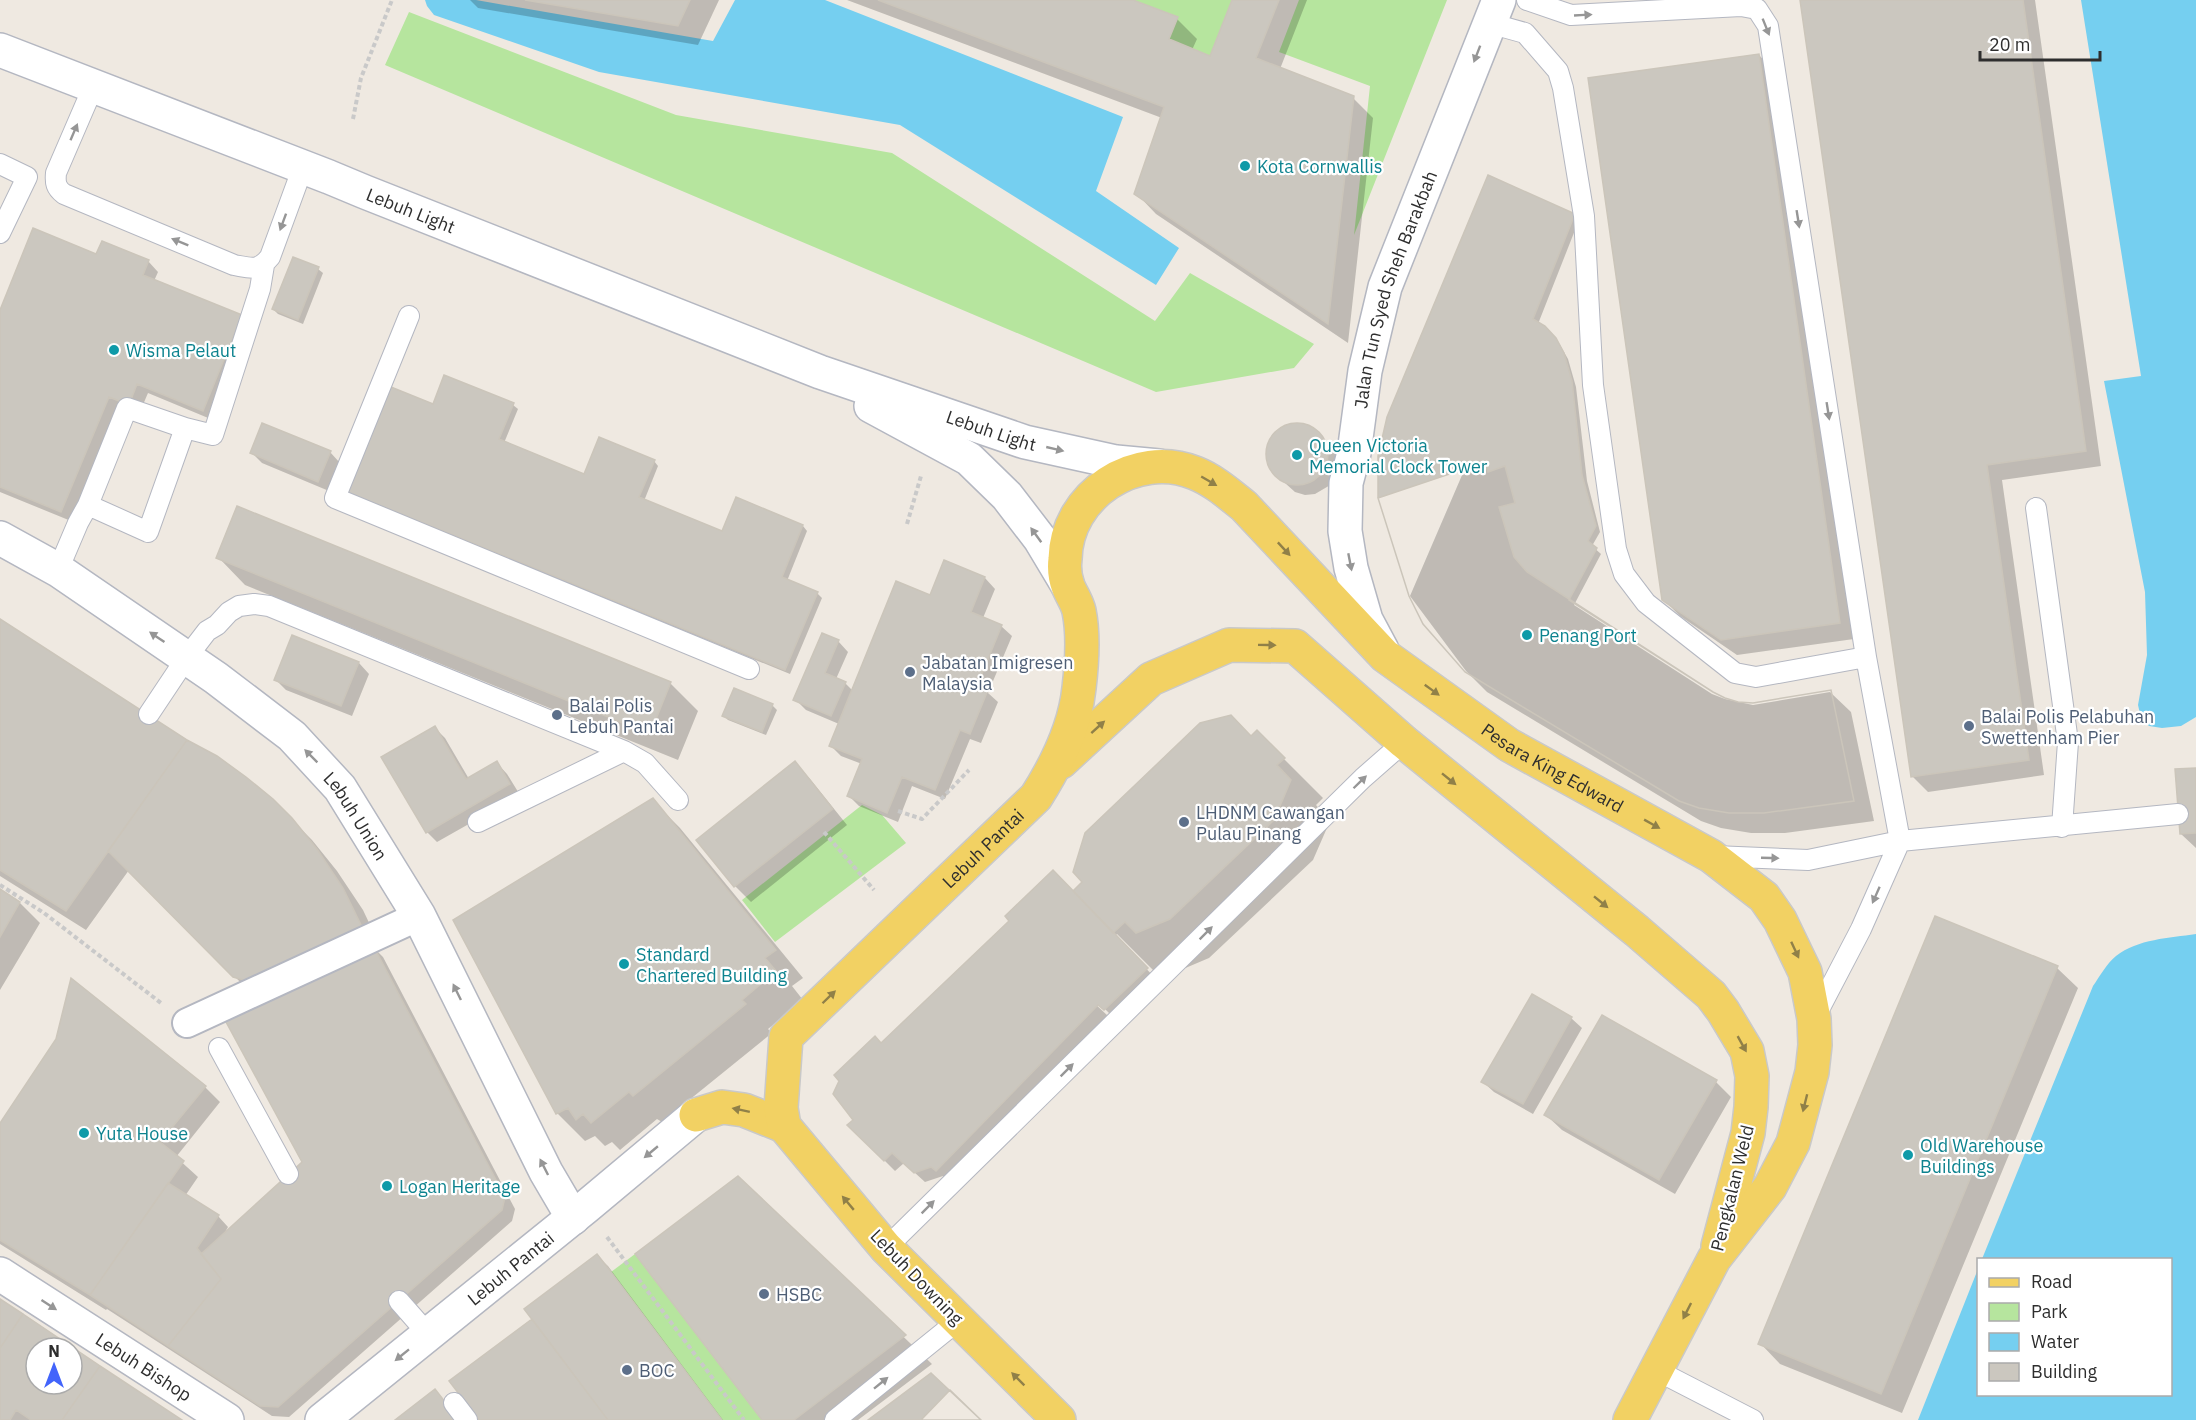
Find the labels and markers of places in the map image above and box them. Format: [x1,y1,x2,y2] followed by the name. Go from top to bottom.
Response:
[1257,155,1382,178] place label: Kota Cornwallis
[1238,159,1252,173] marker: Kota Cornwallis
[126,339,236,362] place label: Wisma Pelaut
[107,343,121,357] marker: Wisma Pelaut
[1309,434,1488,478] place label: Queen Victoria Memorial Clock Tower
[1290,448,1304,462] marker: Queen Victoria Memorial Clock Tower
[1539,624,1637,647] place label: Penang Port
[1520,628,1534,642] marker: Penang Port
[922,651,1073,695] place label: Jabatan Imigresen Malaysia
[903,665,917,679] marker: Jabatan Imigresen Malaysia
[569,694,674,738] place label: Balai Polis Lebuh Pantai
[1981,705,2154,749] place label: Balai Polis Pelabuhan Swettenham Pier
[550,708,564,722] marker: Balai Polis Lebuh Pantai
[1962,719,1976,733] marker: Balai Polis Pelabuhan Swettenham Pier
[1196,801,1345,845] place label: LHDNM Cawangan Pulau Pinang
[1177,815,1191,829] marker: LHDNM Cawangan Pulau Pinang
[636,943,787,987] place label: Standard Chartered Building
[617,957,631,971] marker: Standard Chartered Building
[96,1122,188,1145] place label: Yuta House
[77,1126,91,1140] marker: Yuta House
[1920,1134,2043,1178] place label: Old Warehouse Buildings
[1901,1148,1915,1162] marker: Old Warehouse Buildings
[399,1175,520,1198] place label: Logan Heritage
[380,1179,394,1193] marker: Logan Heritage
[776,1283,822,1306] place label: HSBC
[757,1287,771,1301] marker: HSBC
[639,1359,675,1382] place label: BOC
[620,1363,634,1377] marker: BOC

